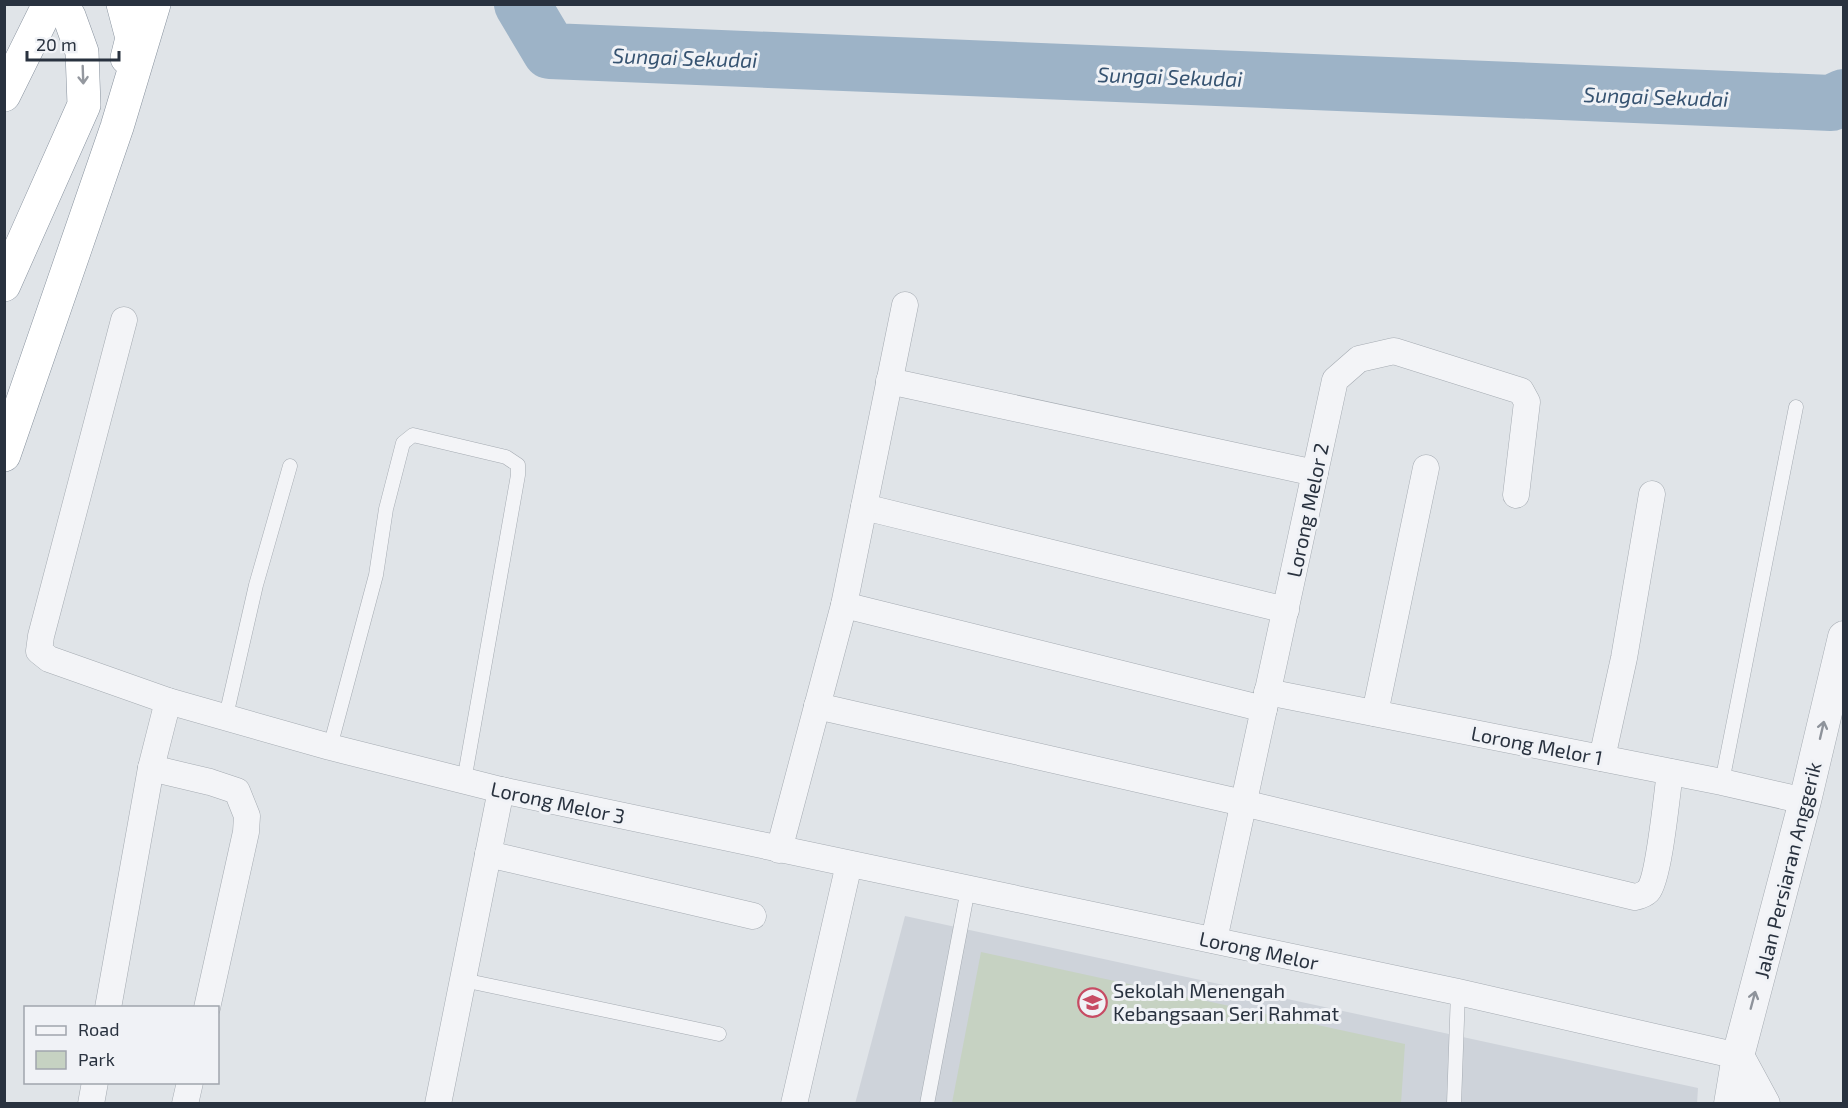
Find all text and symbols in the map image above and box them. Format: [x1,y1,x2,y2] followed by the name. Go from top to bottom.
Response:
[27,24,118,62] scale bar
[36,33,77,55] text: 20 m
[612,42,758,72] water label: Sungai Sekudai
[1097,61,1243,91] water label: Sungai Sekudai
[78,64,89,84] one-way arrow
[1583,81,1729,111] water label: Sungai Sekudai
[1281,441,1333,579] street label: Lorong Melor 2
[1469,720,1605,770] street label: Lorong Melor 1
[1817,720,1828,740] one-way arrow
[1748,759,1826,981] street label: Jalan Persiaran Anggerik
[489,776,627,828] street label: Lorong Melor 3
[1197,926,1321,974] street label: Lorong Melor
[1113,978,1340,1025] place label: Sekolah Menengah Kebangsaan Seri Rahmat
[1076,986,1108,1018] school or university icon: Sekolah Menengah Kebangsaan Seri Rahmat
[1748,991,1760,1010] one-way arrow
[24,1006,219,1084] legend
[78,1018,119,1040] text: Road
[78,1048,115,1070] text: Park

